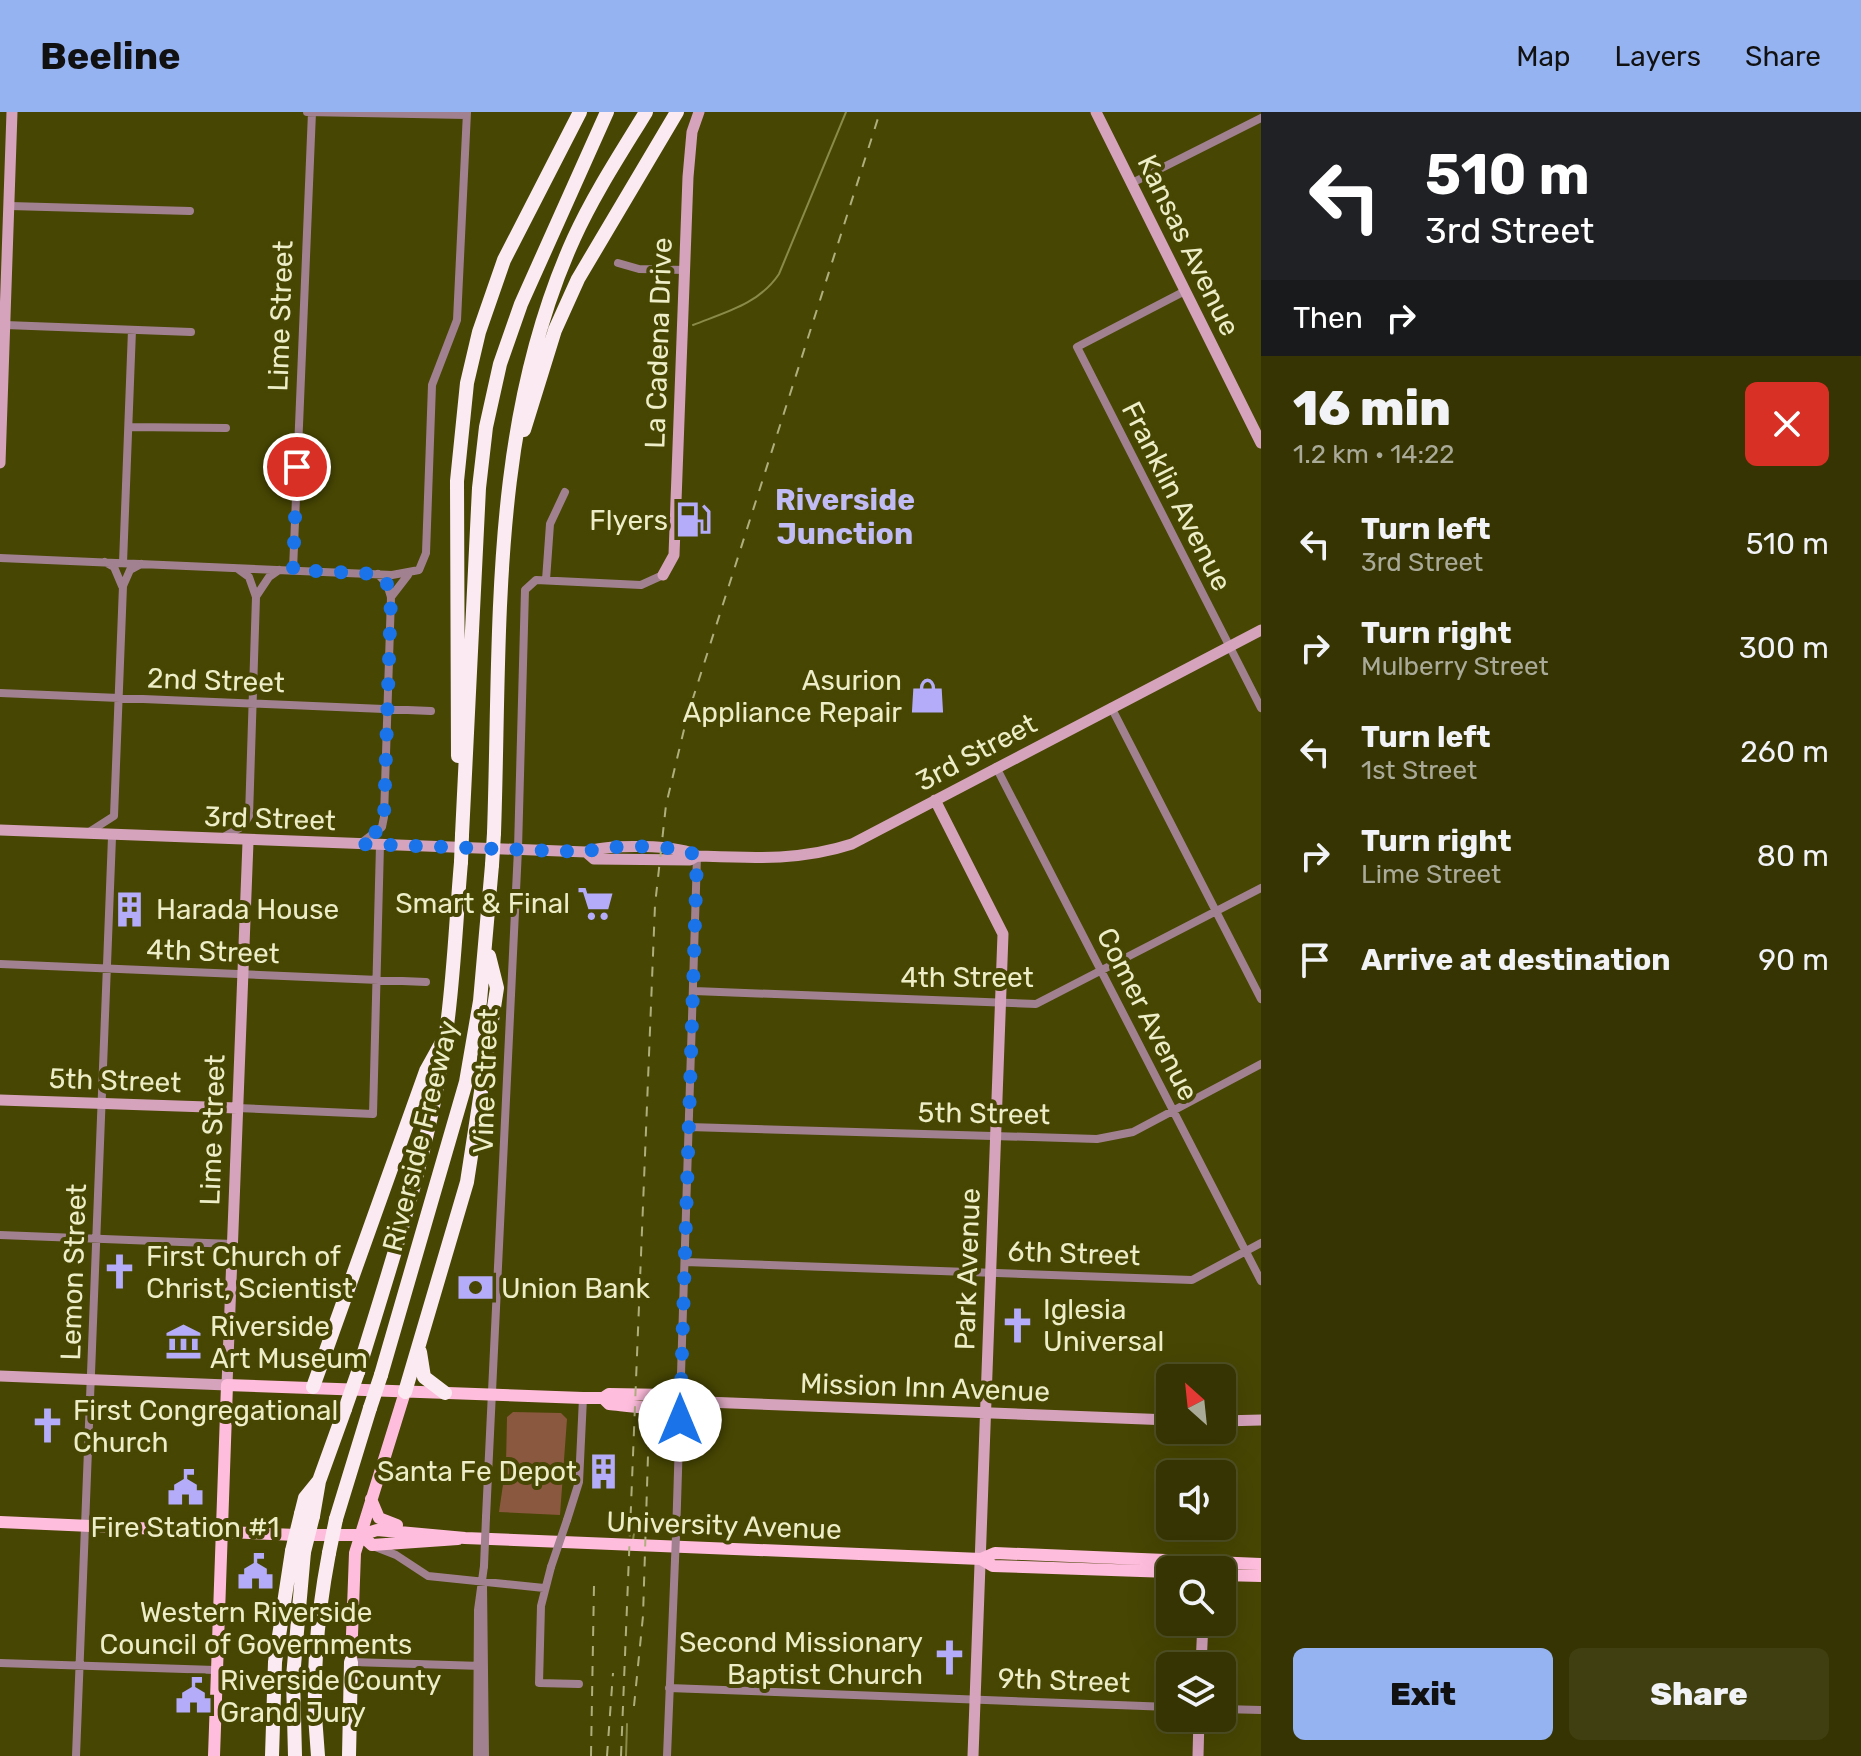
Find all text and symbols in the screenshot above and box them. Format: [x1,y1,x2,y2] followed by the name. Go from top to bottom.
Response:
[40,33,181,79] text: Beeline
[1516,40,1571,73] text: Map
[1615,40,1701,73] text: Layers
[1745,40,1821,73] text: Share
[1425,142,1590,208] text: 510 m
[1293,144,1397,248] icon: left
[1130,149,1247,341] street label: Kansas Avenue
[1425,209,1594,252] text: 3rd Street
[638,237,679,449] street label: La Cadena Drive
[261,240,300,392] street label: Lime Street
[1379,296,1423,340] icon: right
[1293,300,1363,336] text: Then
[1293,380,1451,437] text: 16 min
[1745,382,1829,466] button: close
[1115,396,1238,596] street label: Franklin Avenue
[263,433,331,501] pin
[1293,439,1455,470] text: 1.2 km · 14:22
[275,445,319,489] icon: arrive
[775,482,915,552] district label: Riverside Junction
[675,501,713,539] fuel station icon: Flyers
[589,504,668,537] place label: Flyers
[1361,511,1491,547] text: Turn left
[1293,522,1337,566] icon: left
[1746,526,1829,562] text: 510 m
[1361,547,1483,578] text: 3rd Street
[1361,615,1512,651] text: Turn right
[1293,626,1337,670] icon: right
[1739,630,1829,666] text: 300 m
[1361,651,1549,682] text: Mulberry Street
[147,662,286,699] street label: 2nd Street
[682,664,902,729] place label: Asurion Appliance Repair
[909,677,947,715] shop icon: Asurion Appliance Repair
[910,707,1042,798] street label: 3rd Street
[1361,719,1491,755] text: Turn left
[1293,730,1337,774] icon: left
[1740,734,1829,770] text: 260 m
[1361,755,1477,786] text: 1st Street
[204,800,336,837] street label: 3rd Street
[1361,823,1512,859] text: Turn right
[1293,834,1337,878] icon: right
[1757,838,1829,874] text: 80 m
[1361,859,1501,890] text: Lime Street
[577,884,615,922] supermarket icon: Smart & Final
[395,887,570,920] place label: Smart & Final
[111,890,149,928] building icon: Harada House
[156,893,339,926] place label: Harada House
[1090,922,1205,1106] street label: Comer Avenue
[146,933,280,970] street label: 4th Street
[1293,938,1337,982] icon: arrive
[1361,942,1671,978] text: Arrive at destination
[1758,942,1829,978] text: 90 m
[900,961,1034,994] street label: 4th Street
[466,1008,505,1154] street label: Vine Street
[376,1017,465,1255] street label: Riverside Freeway
[193,1054,232,1206] street label: Lime Street
[48,1062,182,1099] street label: 5th Street
[917,1096,1051,1131] street label: 5th Street
[54,1183,93,1361] street label: Lemon Street
[948,1187,987,1351] street label: Park Avenue
[1007,1235,1141,1272] street label: 6th Street
[146,1240,353,1305] place label: First Church of Christ, Scientist
[101,1253,139,1291] church icon: First Church of Christ, Scientist
[456,1269,494,1307] bank icon: Union Bank
[501,1272,650,1305] place label: Union Bank
[1043,1293,1164,1358] place label: Iglesia Universal
[998,1306,1036,1344] church icon: Iglesia Universal
[210,1310,368,1375] place label: Riverside Art Museum
[165,1323,203,1361] museum icon: Riverside Art Museum
[1156,1364,1236,1444] north arrow
[1156,1364,1236,1732] map controls
[799,1367,1050,1408] street label: Mission Inn Avenue
[638,1378,722,1462] position arrow
[73,1394,338,1459] place label: First Congregational Church
[28,1407,66,1445] church icon: First Congregational Church
[584,1452,622,1490] building icon: Santa Fe Depot
[377,1455,577,1488] place label: Santa Fe Depot
[1156,1460,1236,1540] button: sound
[166,1468,204,1506] public building icon: Fire Station #1
[606,1505,842,1546] street label: University Avenue
[91,1511,279,1544] place label: Fire Station #1
[237,1553,275,1591] public building icon: Western Riverside Council of Governments
[1156,1556,1236,1636] button: search
[100,1596,412,1661] place label: Western Riverside Council of Governments
[679,1626,923,1691] place label: Second Missionary Baptist Church
[930,1639,968,1677] church icon: Second Missionary Baptist Church
[1293,1648,1553,1740] button: Exit
[1569,1648,1829,1740] button: Share
[1156,1652,1236,1732] button: layers
[997,1662,1131,1699] street label: 9th Street
[220,1664,441,1729] place label: Riverside County Grand Jury
[175,1677,213,1715] public building icon: Riverside County Grand Jury

